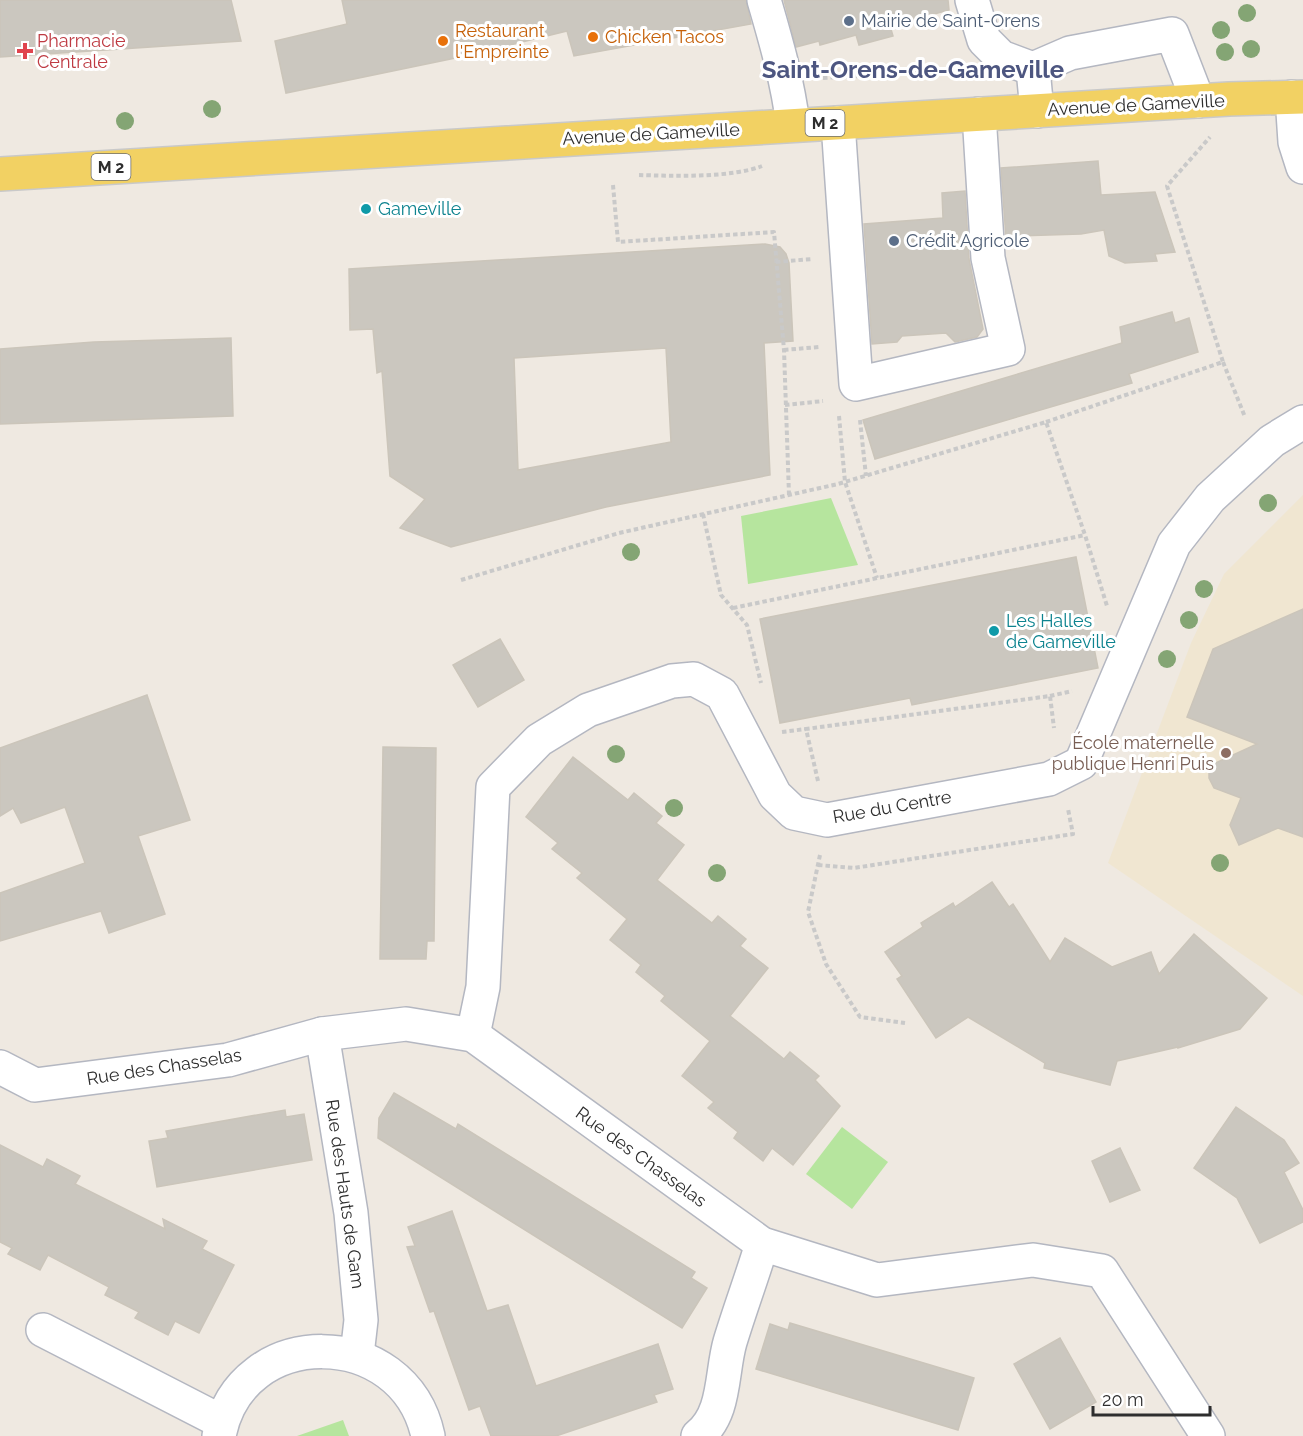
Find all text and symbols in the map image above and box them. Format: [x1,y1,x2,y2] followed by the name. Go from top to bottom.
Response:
[861,10,1040,31] place label: Mairie de Saint-Orens
[842,14,856,28] marker: Mairie de Saint-Orens
[455,20,549,62] place label: Restaurant l'Empreinte
[605,26,724,47] place label: Chicken Tacos
[37,30,126,72] place label: Pharmacie Centrale
[586,30,600,44] marker: Chicken Tacos
[436,34,450,48] marker: Restaurant l'Empreinte
[18,44,32,58] marker: Pharmacie Centrale
[762,55,1064,84] district label: Saint-Orens-de-Gameville
[1047,89,1226,120] street label: Avenue de Gameville
[806,110,844,136] road number: M 2
[562,118,741,149] street label: Avenue de Gameville
[92,154,130,180] road number: M 2
[378,198,462,219] place label: Gameville
[359,202,373,216] marker: Gameville
[906,230,1030,251] place label: Crédit Agricole
[887,234,901,248] marker: Crédit Agricole
[1006,610,1116,652] place label: Les Halles de Gameville
[987,624,1001,638] marker: Les Halles de Gameville
[1052,731,1214,774] place label: École maternelle publique Henri Puis
[1219,746,1233,760] marker: École maternelle publique Henri Puis
[831,786,953,827] street label: Rue du Centre
[85,1044,243,1089] street label: Rue des Chasselas
[322,1098,369,1290] street label: Rue des Hauts de Gam
[572,1102,711,1211] street label: Rue des Chasselas
[1093,1379,1210,1417] scale bar
[1102,1389,1144,1410] text: 20 m

